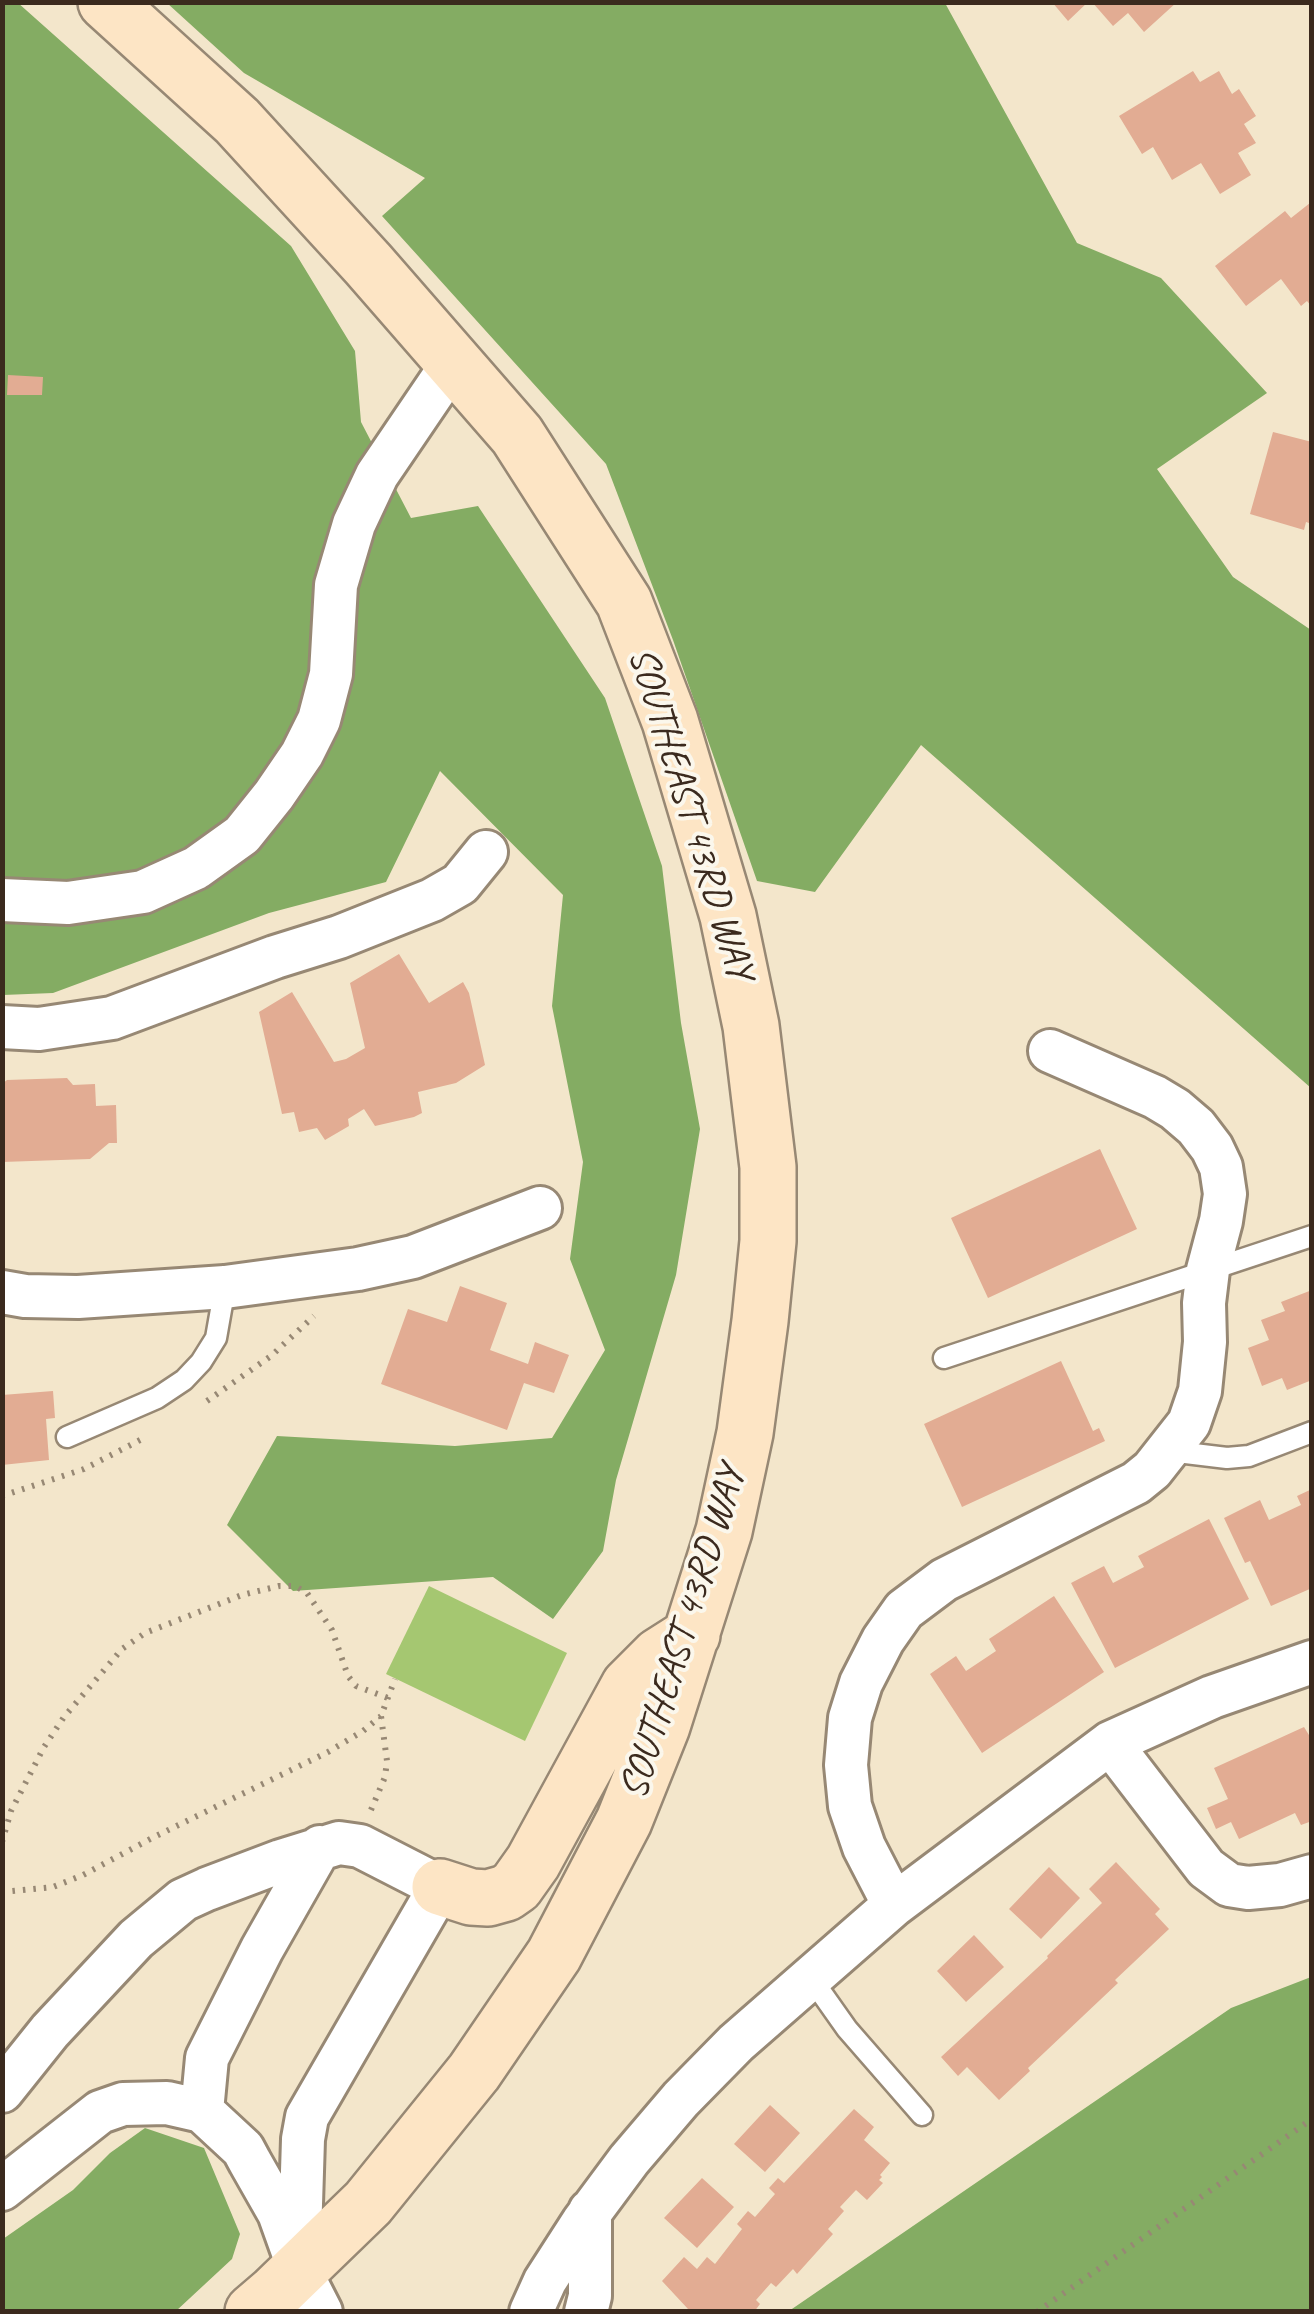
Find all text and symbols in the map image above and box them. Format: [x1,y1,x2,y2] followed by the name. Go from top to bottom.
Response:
[617,642,763,986] street label: SOUTHEAST 43RD WAY
[611,1461,757,1805] street label: SOUTHEAST 43RD WAY

